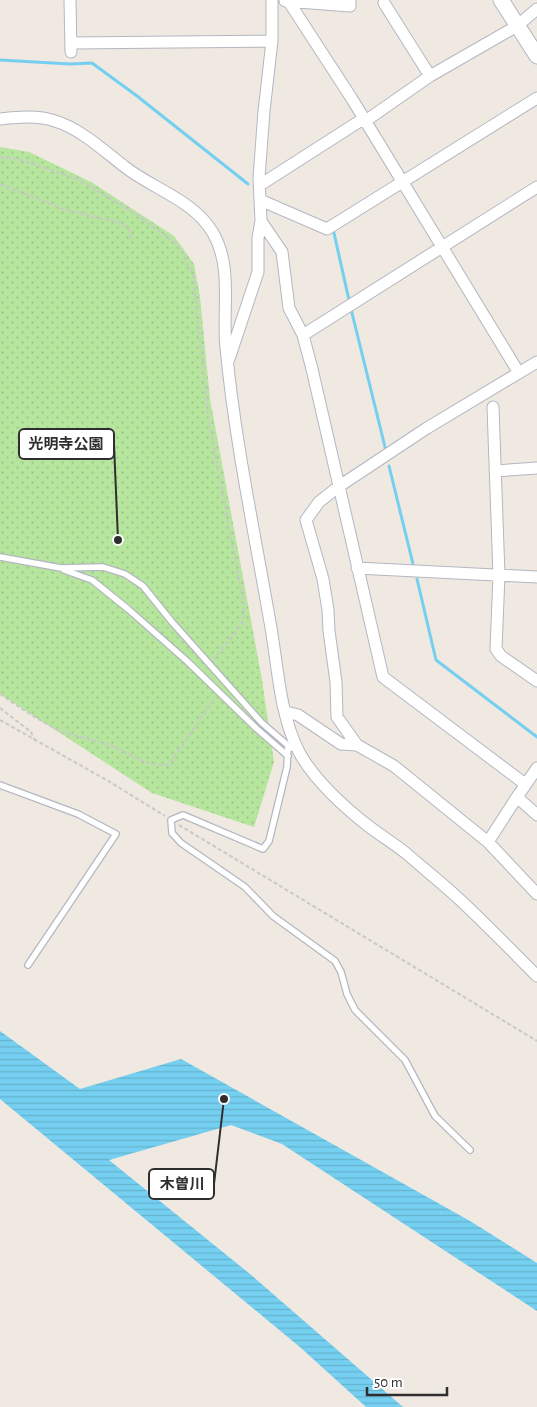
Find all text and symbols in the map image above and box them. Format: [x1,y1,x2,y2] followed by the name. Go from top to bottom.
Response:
[19,429,114,459] callout: 光明寺公園
[28,436,104,452] text: 光明寺公園
[149,1169,214,1199] callout: 木曽川
[159,1176,205,1192] text: 木曽川
[367,1364,447,1396] scale bar
[374,1375,403,1390] text: 50 m

